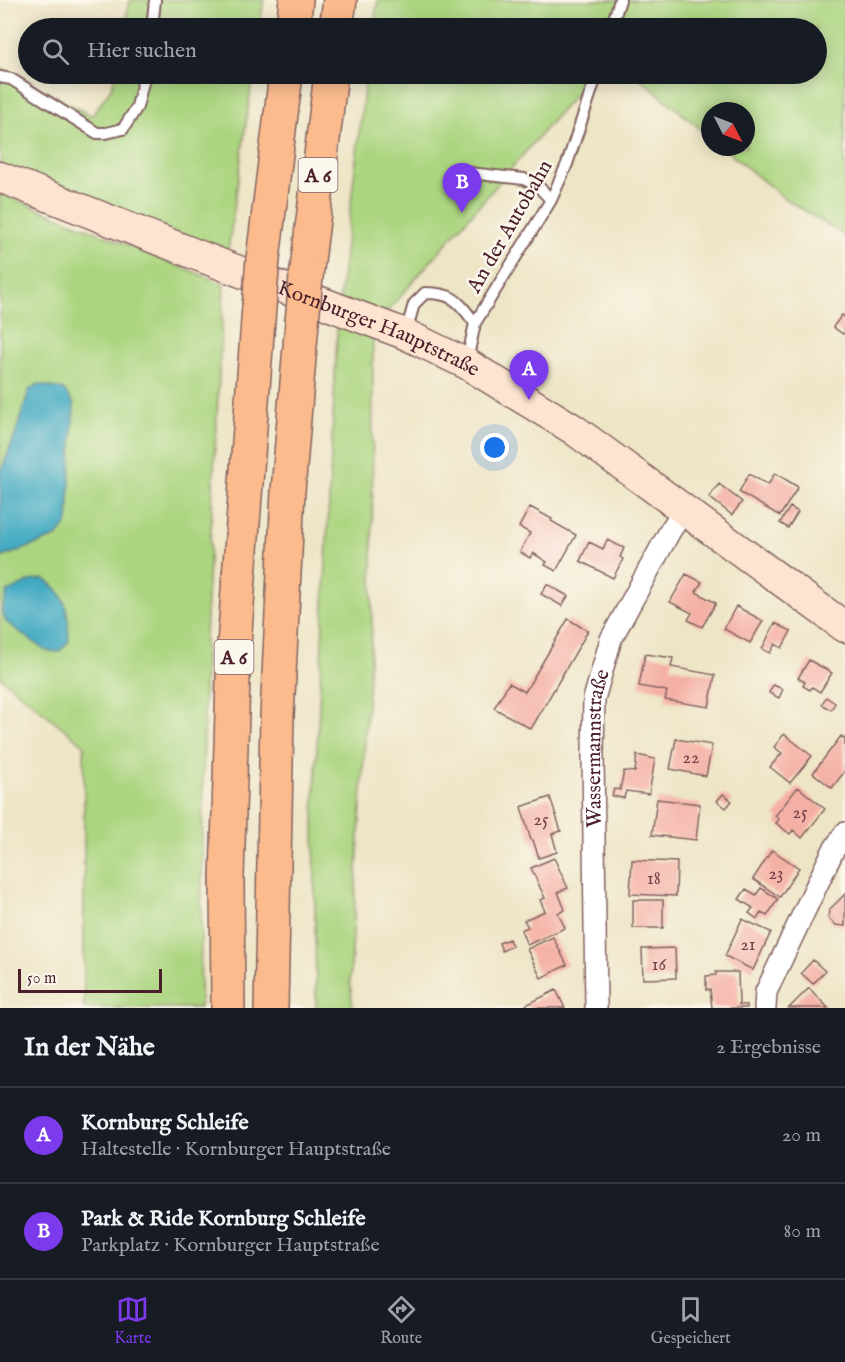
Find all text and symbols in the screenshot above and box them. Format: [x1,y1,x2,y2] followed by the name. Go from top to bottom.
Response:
[18,18,827,84] search box
[39,35,72,68] icon: search
[87,37,197,65] text: Hier suchen
[701,102,755,156] north arrow
[461,155,559,299] street label: An der Autobahn
[298,158,338,192] road number: A 6
[442,164,482,213] pin: B
[274,275,485,384] street label: Kornburger Hauptstraße
[510,350,548,400] pin: A
[480,433,509,462] your location
[214,640,254,674] road number: A 6
[581,666,617,828] street label: Wassermannstraße
[683,747,699,770] house number: 22
[793,802,808,825] house number: 25
[534,809,549,832] house number: 25
[768,863,784,886] house number: 23
[647,868,661,891] house number: 18
[740,934,756,957] house number: 21
[652,954,667,977] house number: 16
[18,966,162,994] scale bar
[27,969,56,989] text: 50 m
[24,1031,155,1064] text: In der Nähe
[716,1035,821,1060] text: 2 Ergebnisse
[81,1109,249,1137] text: Kornburg Schleife
[37,1123,50,1148] text: A
[782,1123,821,1148] text: 20 m
[81,1137,391,1162] text: Haltestelle · Kornburger Hauptstraße
[81,1205,366,1233] text: Park & Ride Kornburg Schleife
[37,1219,50,1244] text: B
[784,1219,821,1244] text: 80 m
[81,1233,380,1258] text: Parkplatz · Kornburger Hauptstraße
[114,1293,152,1349] tab: Karte
[380,1293,422,1349] tab: Route
[651,1293,731,1349] tab: Gespeichert

